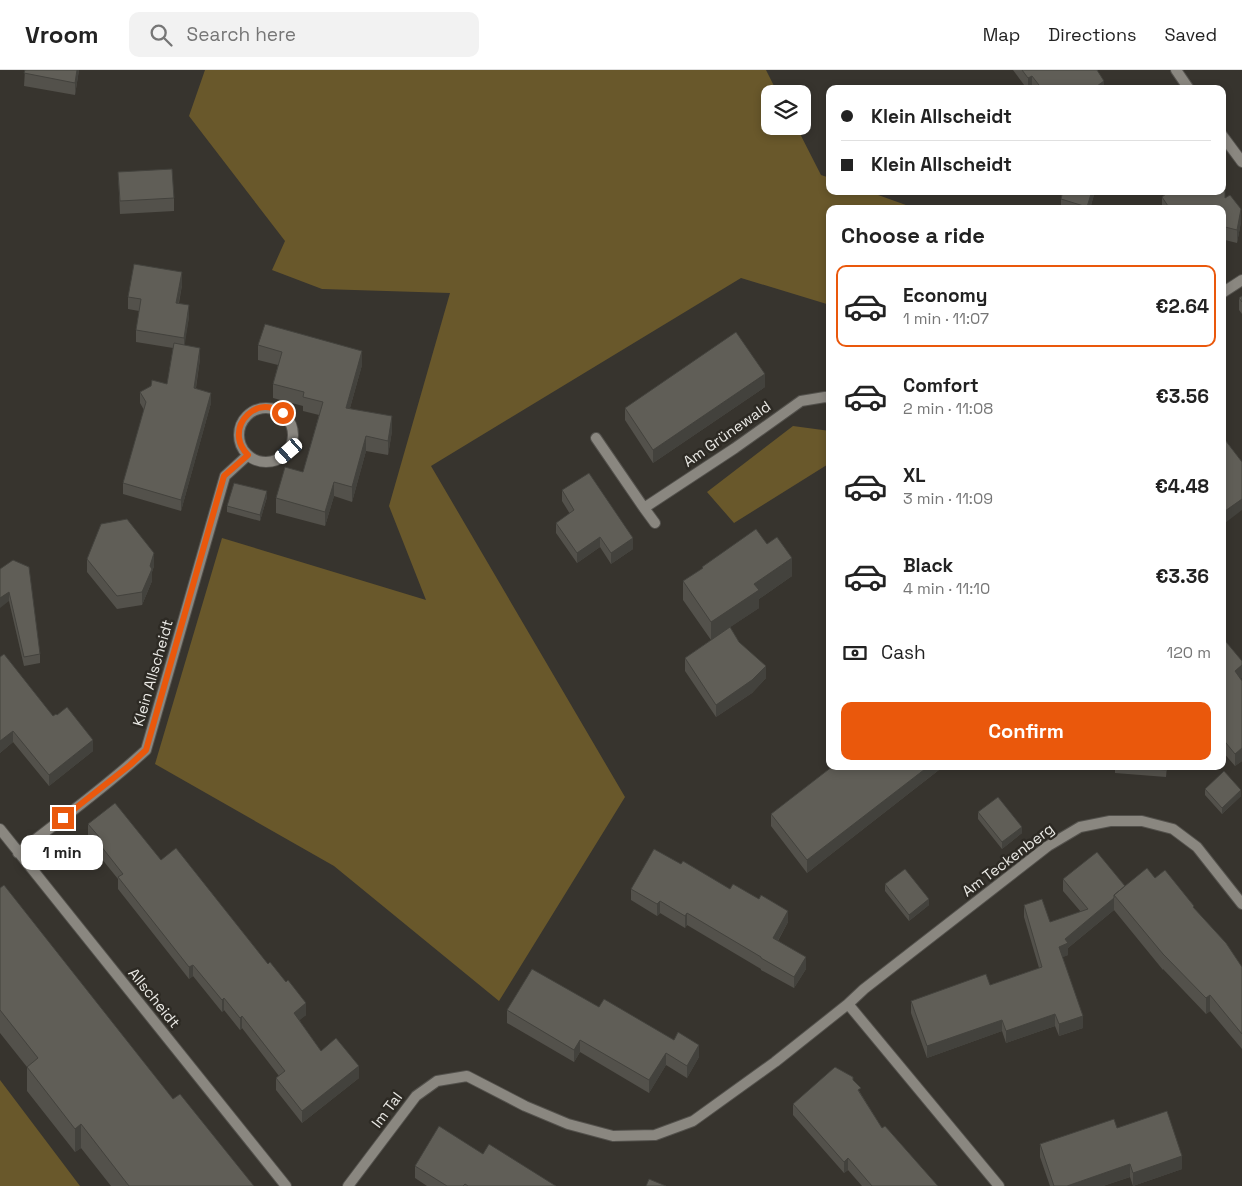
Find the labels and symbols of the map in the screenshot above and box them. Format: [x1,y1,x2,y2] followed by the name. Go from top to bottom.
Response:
[679,396,774,471] street label: Am Grünewald
[272,402,294,424] route start
[272,435,305,467] car
[128,617,177,728] street label: Klein Allscheidt
[52,807,74,829] route end
[958,819,1057,900] street label: Am Teckenberg
[22,836,104,870] callout: 1 min
[124,964,184,1032] street label: Allscheidt
[367,1088,406,1131] street label: Im Tal

